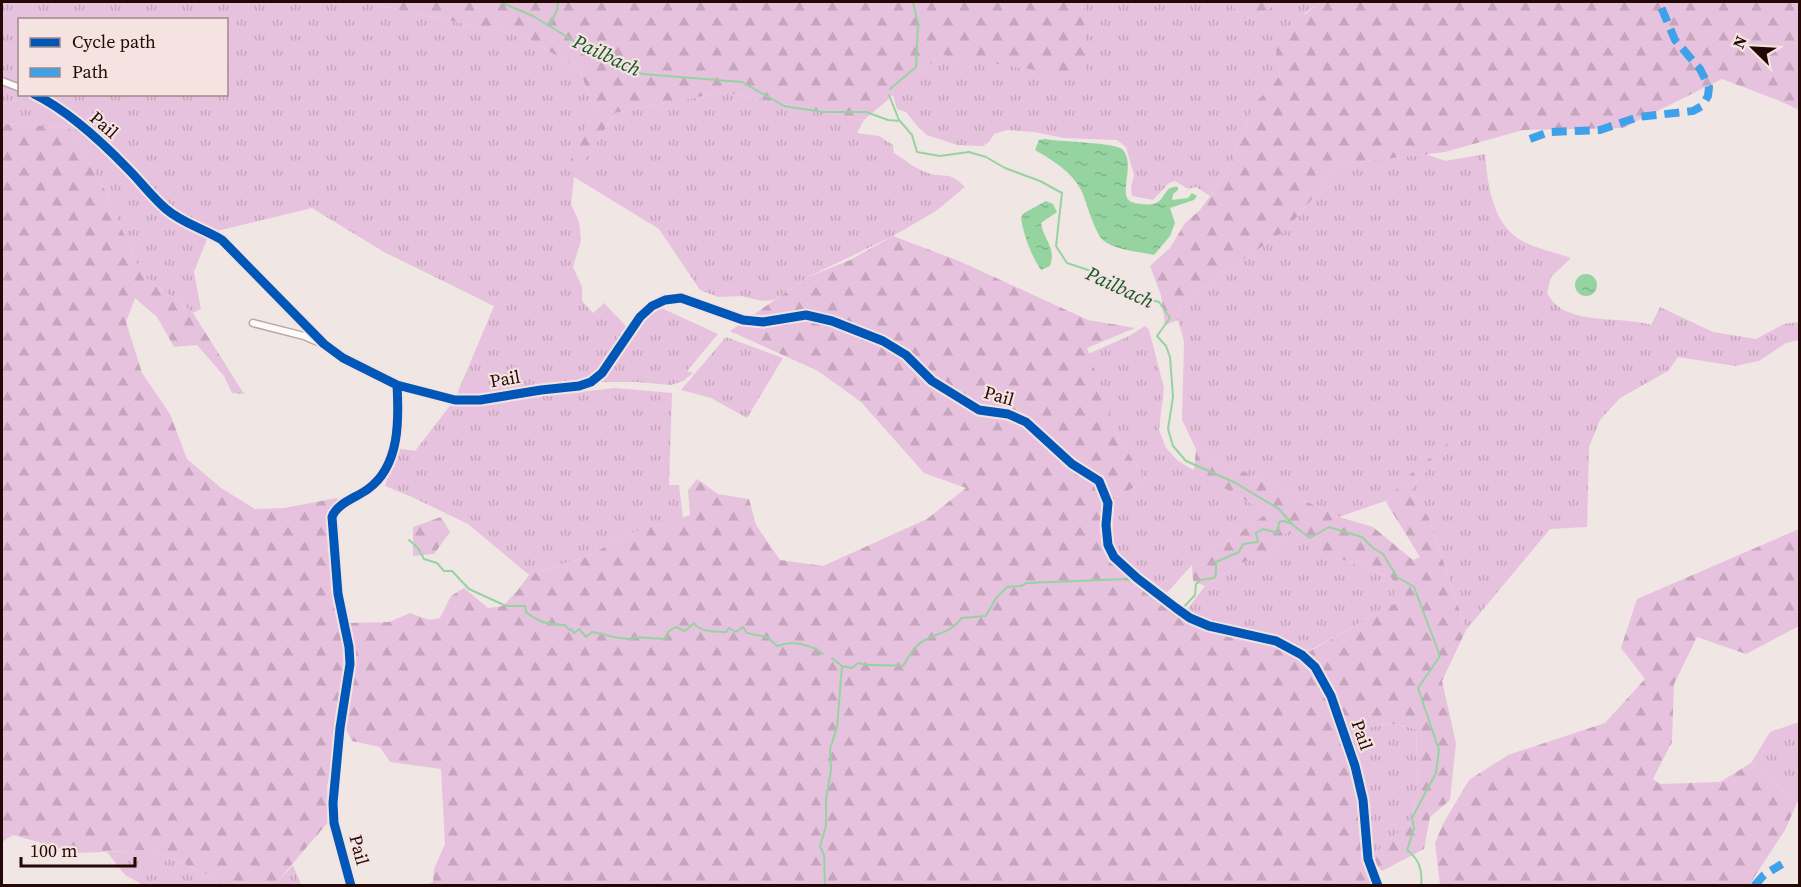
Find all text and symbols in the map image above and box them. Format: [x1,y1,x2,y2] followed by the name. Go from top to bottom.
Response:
[18,18,228,96] legend
[1723,18,1783,78] north arrow
[568,27,646,83] water label: Pailbach
[72,29,156,54] text: Cycle path
[1727,32,1752,52] text: N
[72,59,109,84] text: Path
[85,105,124,144] street label: Pail
[1081,259,1159,315] water label: Pailbach
[488,364,522,393] street label: Pail
[981,379,1017,412] street label: Pail
[1346,716,1379,753] street label: Pail
[21,830,135,868] scale bar
[343,832,376,868] street label: Pail
[30,838,77,863] text: 100 m

